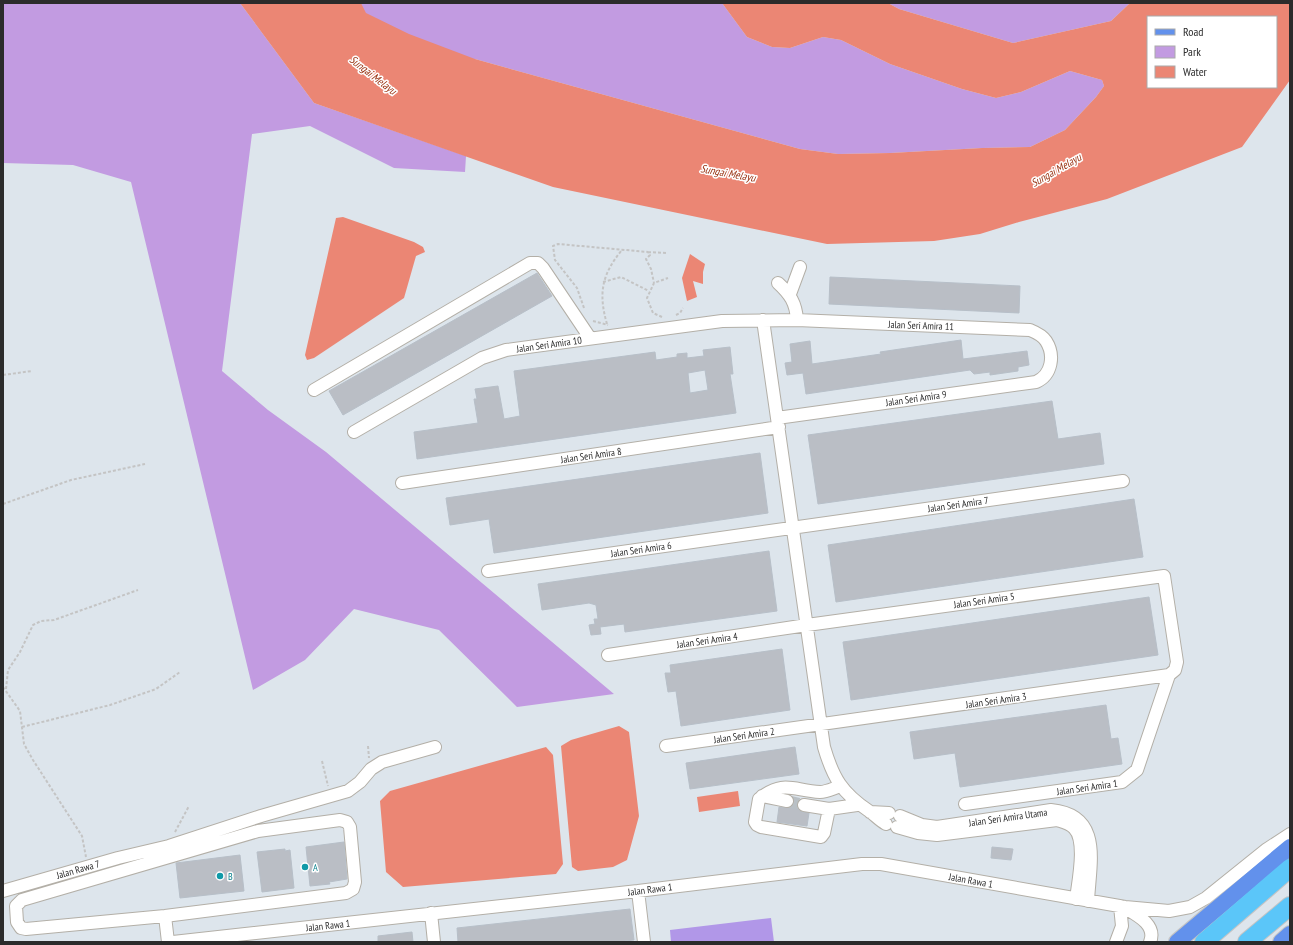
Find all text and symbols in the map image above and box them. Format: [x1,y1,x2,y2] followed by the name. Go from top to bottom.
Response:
[1147,16,1277,88] legend
[1183,24,1203,39] text: Road
[1183,44,1201,59] text: Park
[347,52,400,98] water label: Sungai Melayu
[1183,64,1208,79] text: Water
[1028,149,1085,190] water label: Sungai Melayu
[699,161,758,185] water label: Sungai Melayu
[887,318,954,333] street label: Jalan Seri Amira 11
[515,333,583,356] street label: Jalan Seri Amira 10
[884,388,947,409] street label: Jalan Seri Amira 9
[559,445,622,466] street label: Jalan Seri Amira 8
[926,494,989,515] street label: Jalan Seri Amira 7
[609,539,673,560] street label: Jalan Seri Amira 6
[952,590,1015,611] street label: Jalan Seri Amira 5
[675,630,739,651] street label: Jalan Seri Amira 4
[964,690,1027,711] street label: Jalan Seri Amira 3
[712,725,775,746] street label: Jalan Seri Amira 2
[1055,777,1118,798] street label: Jalan Seri Amira 1
[967,806,1048,830] street label: Jalan Seri Amira Utama
[54,857,101,882] street label: Jalan Rawa 7
[313,861,318,874] place label: A
[300,862,310,872] marker: A
[228,870,233,883] place label: B
[947,870,994,891] street label: Jalan Rawa 1
[215,871,225,881] marker: B
[626,880,673,899] street label: Jalan Rawa 1
[304,917,351,934] street label: Jalan Rawa 1

